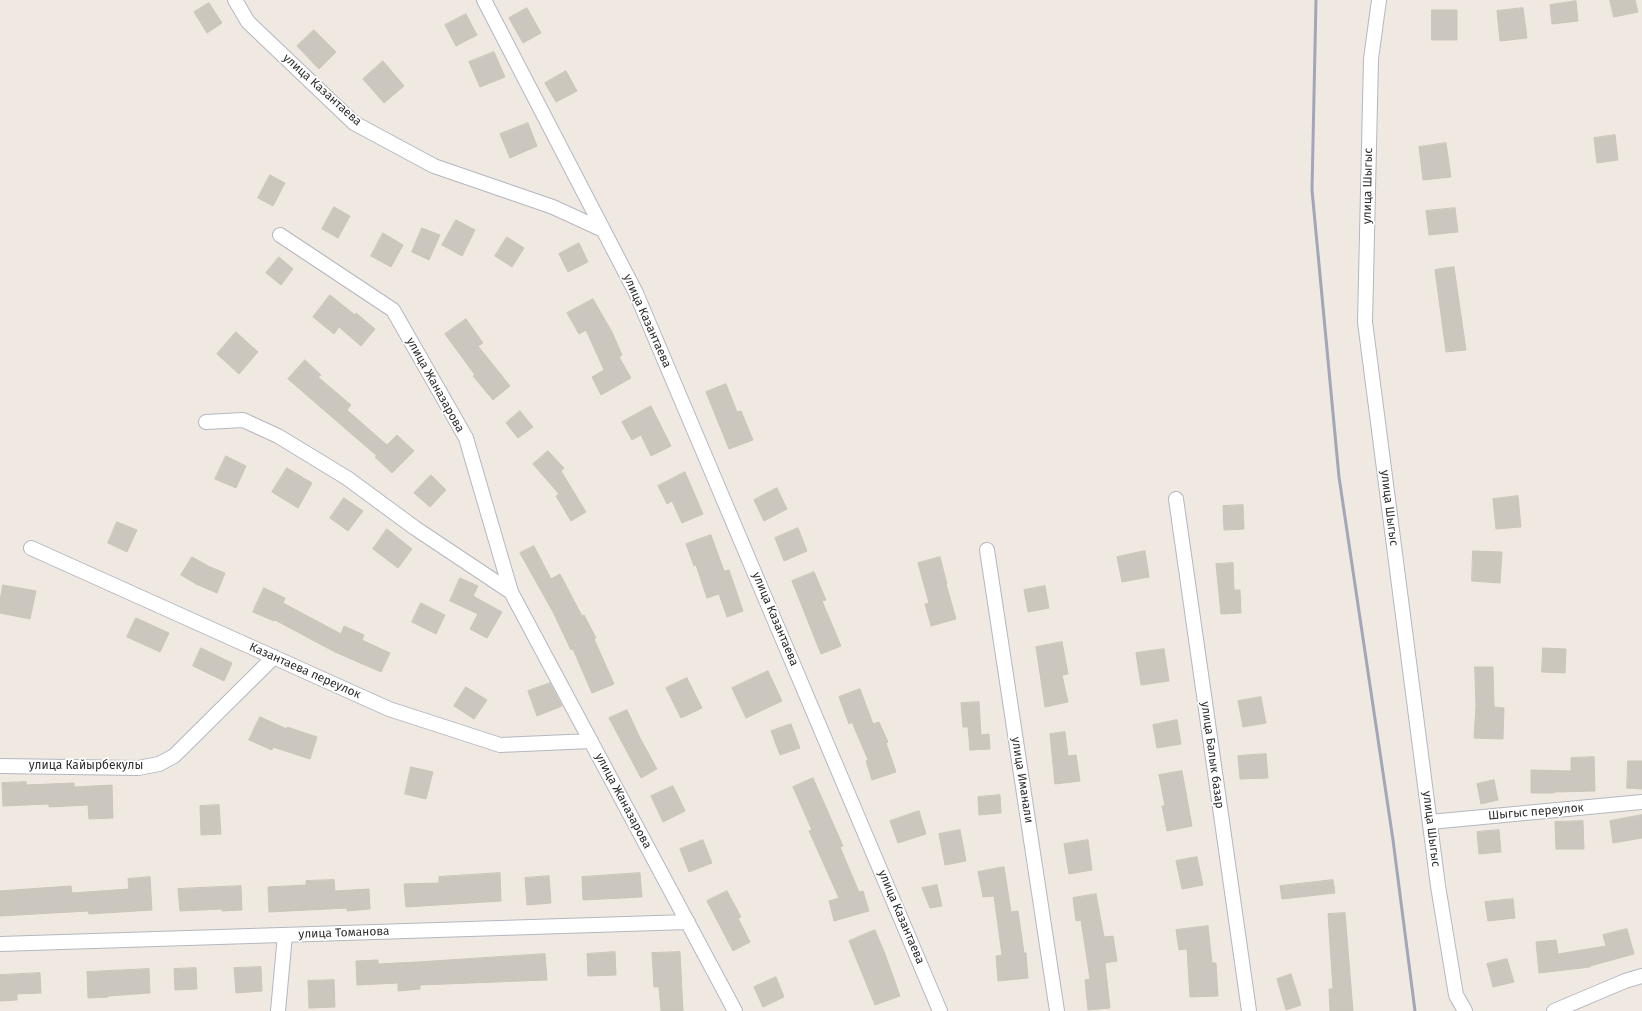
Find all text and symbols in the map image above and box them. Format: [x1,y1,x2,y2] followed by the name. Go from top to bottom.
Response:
[280,51,364,129] street label: улица Казантаева
[1360,148,1376,224] street label: улица Шыгыс
[620,272,674,370] street label: улица Казантаева
[403,335,467,435] street label: улица Жаназарова
[1377,469,1401,547] street label: улица Шыгыс
[749,570,801,668] street label: улица Казантаева
[247,640,363,702] street label: Казантаева переулок
[1197,700,1227,810] street label: улица Балык базар
[1008,736,1036,824] street label: улица Иманали
[592,751,654,851] street label: улица Жаназарова
[29,759,143,773] street label: улица Кайырбекулы
[1419,790,1443,868] street label: улица Шыгыс
[1488,801,1584,823] street label: Шыгыс переулок
[875,868,927,966] street label: улица Казантаева
[298,924,390,942] street label: улица Томанова

